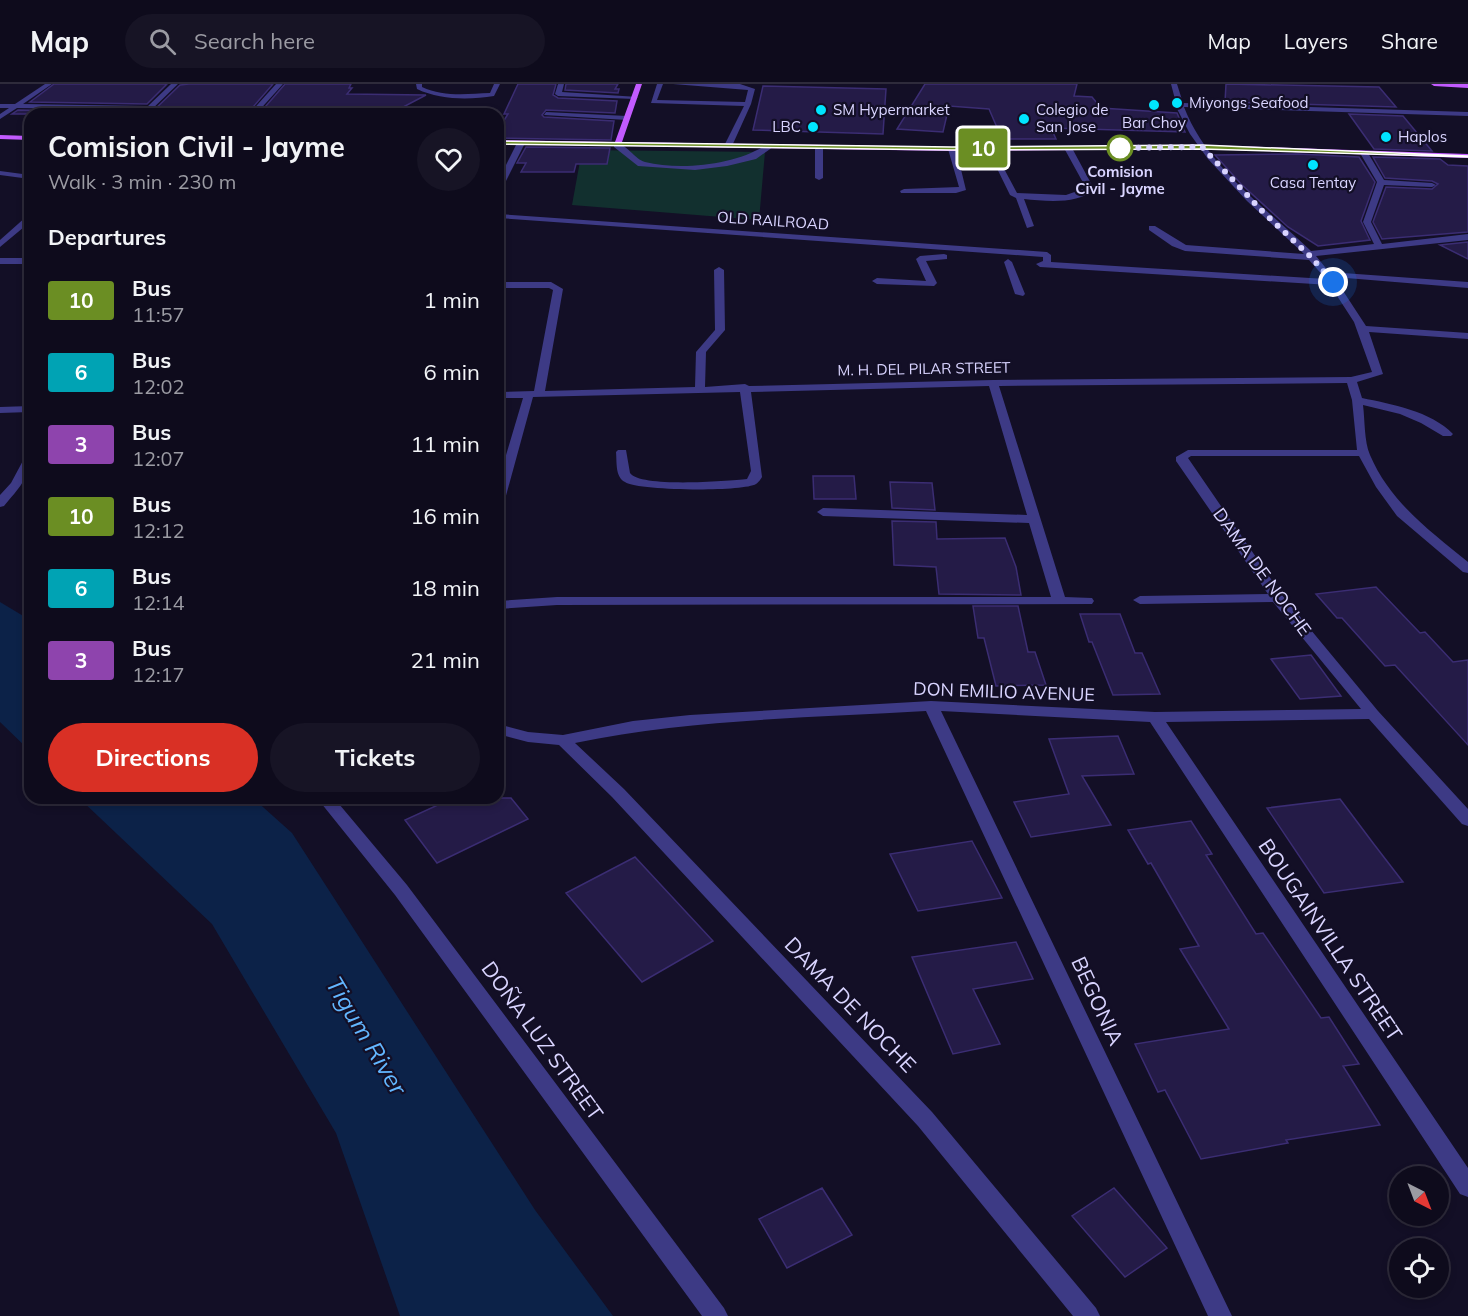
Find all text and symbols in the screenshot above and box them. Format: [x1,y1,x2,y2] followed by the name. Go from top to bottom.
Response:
[125,14,545,68] search box
[30,24,89,59] text: Map
[146,25,179,58] icon: search
[194,27,315,55] text: Search here
[1208,28,1251,54] text: Map
[1284,28,1348,54] text: Layers
[1381,28,1438,54] text: Share
[1189,93,1309,112] place label: Miyongs Seafood
[1170,96,1184,110] marker: Miyongs Seafood
[1147,98,1161,112] marker: Bar Choy
[833,100,950,119] place label: SM Hypermarket
[1036,100,1108,136] place label: Colegio de San Jose
[814,103,828,117] marker: SM Hypermarket
[1017,112,1031,126] marker: Colegio de San Jose
[1122,113,1186,132] place label: Bar Choy
[772,117,801,136] place label: LBC
[806,120,820,134] marker: LBC
[1398,127,1447,146] place label: Haplos
[417,128,480,191] button: heart
[956,128,1010,168] line badge: 10
[48,129,345,164] text: Comision Civil - Jayme
[1379,130,1393,144] marker: Haplos
[970,135,996,161] text: 10
[1107,135,1133,161] marker: Comision Civil - Jayme
[1306,158,1320,172] marker: Casa Tentay
[1075,162,1165,198] place label: Comision Civil - Jayme
[48,169,236,194] text: Walk · 3 min · 230 m
[1270,173,1356,192] place label: Casa Tentay
[716,207,830,234] street label: OLD RAILROAD
[48,223,166,251] text: Departures
[1318,267,1348,297] your location
[132,274,171,302] text: Bus
[424,286,480,314] text: 1 min
[68,287,94,313] text: 10
[132,302,185,327] text: 11:57
[132,346,171,374] text: Bus
[837,357,1011,380] street label: M. H. DEL PILAR STREET
[424,358,480,386] text: 6 min
[75,359,87,385] text: 6
[132,374,185,399] text: 12:02
[132,418,171,446] text: Bus
[410,430,480,458] text: 11 min
[75,431,87,457] text: 3
[132,446,185,471] text: 12:07
[132,490,171,518] text: Bus
[410,502,480,530] text: 16 min
[68,503,94,529] text: 10
[1208,503,1317,640] street label: DAMA DE NOCHE
[132,518,185,543] text: 12:12
[132,562,171,590] text: Bus
[410,574,480,602] text: 18 min
[75,575,87,601] text: 6
[132,590,185,615] text: 12:14
[132,634,171,662] text: Bus
[410,646,480,674] text: 21 min
[75,647,87,673] text: 3
[132,662,185,687] text: 12:17
[913,677,1095,706] street label: DON EMILIO AVENUE
[48,723,258,792] button: Directions
[270,723,480,792] button: Tickets
[1253,833,1408,1046] street label: BOUGAINVILLA STREET
[780,931,922,1077] street label: DAMA DE NOCHE
[1066,952,1130,1049] street label: BEGONIA
[477,956,609,1125] street label: DOÑA LUZ STREET
[320,971,415,1101] water label: Tigum River
[1389,1166,1449,1226] north arrow
[1389,1166,1449,1298] map controls
[1389,1238,1449,1298] button: locate

